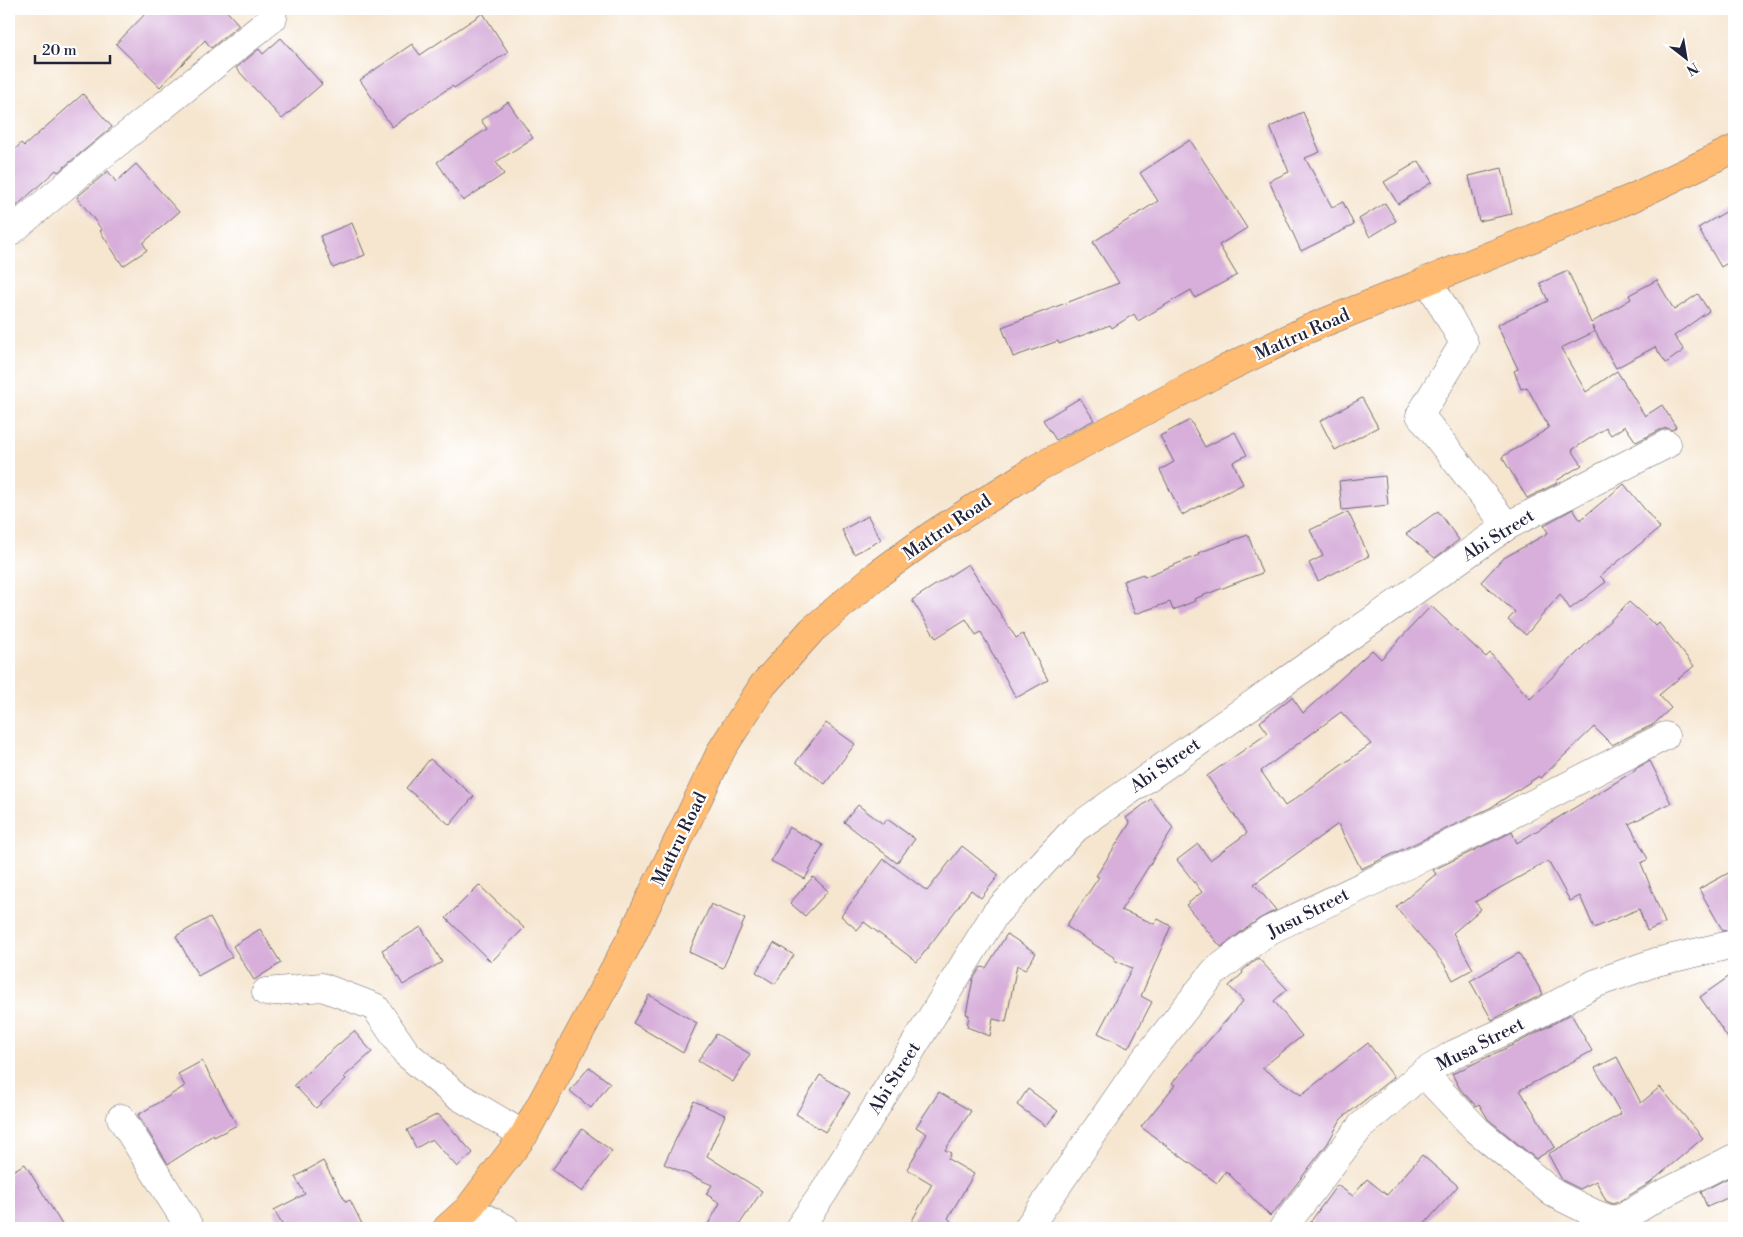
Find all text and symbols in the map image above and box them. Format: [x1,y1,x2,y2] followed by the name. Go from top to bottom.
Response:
[35,32,110,64] scale bar
[1660,32,1710,82] north arrow
[42,41,77,60] text: 20 m
[1683,58,1702,79] text: N
[1251,303,1354,366] street label: Mattru Road
[899,489,997,565] street label: Mattru Road
[1457,504,1539,567] street label: Abi Street
[1125,732,1205,799] street label: Abi Street
[647,788,712,890] street label: Mattru Road
[1263,883,1354,944] street label: Jusu Street
[1432,1012,1529,1076] street label: Musa Street
[863,1037,926,1119] street label: Abi Street

